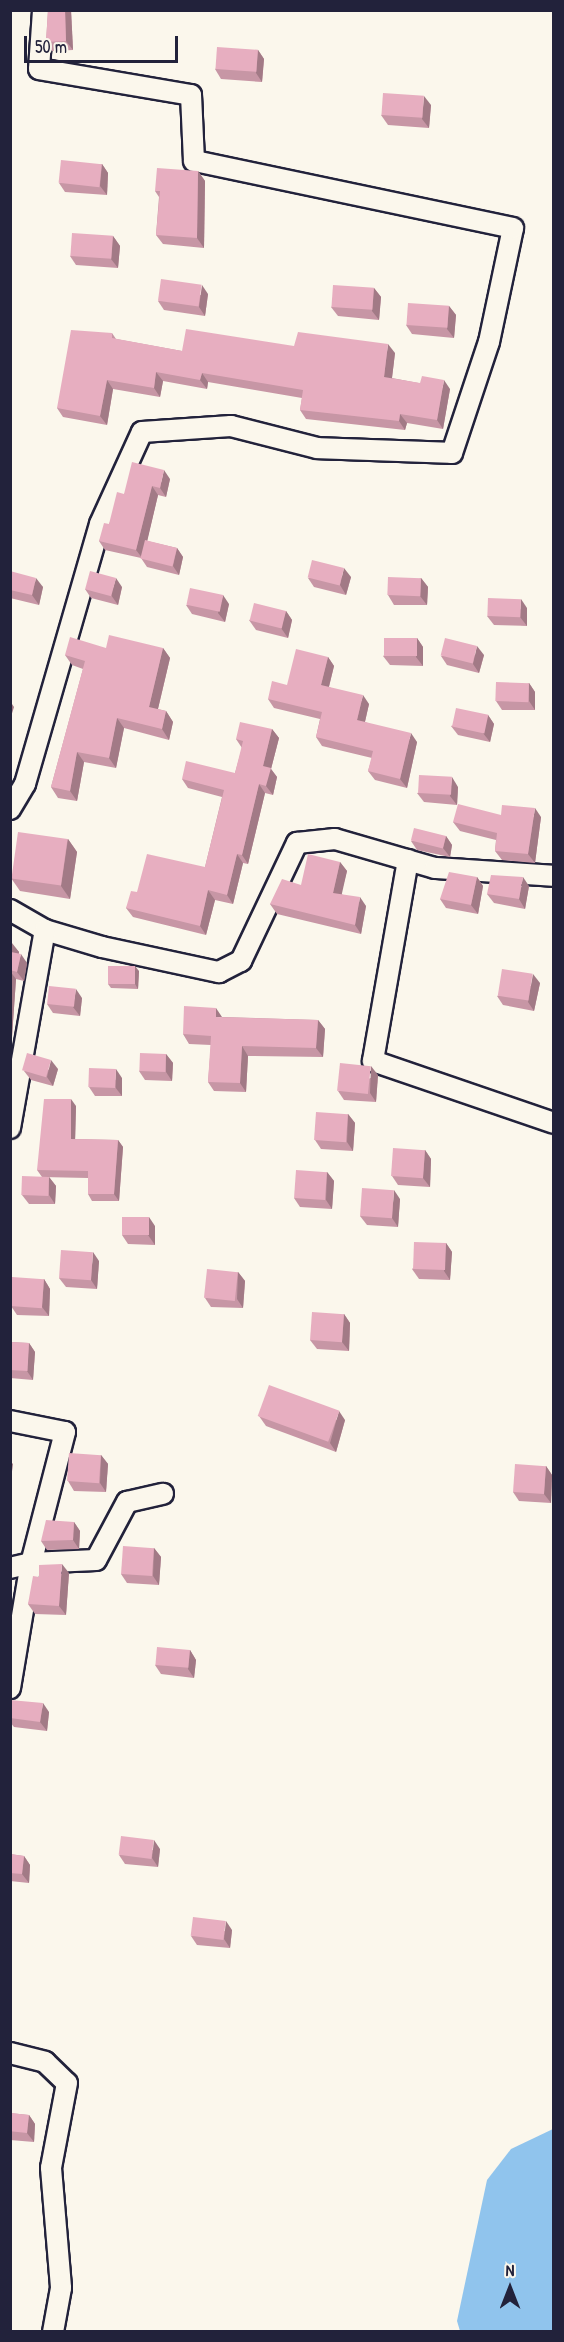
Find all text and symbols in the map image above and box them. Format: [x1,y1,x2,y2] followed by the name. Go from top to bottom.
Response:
[27,24,182,62] scale bar
[35,34,67,59] text: 50 m
[480,2258,540,2318] north arrow
[506,2259,514,2281] text: N

